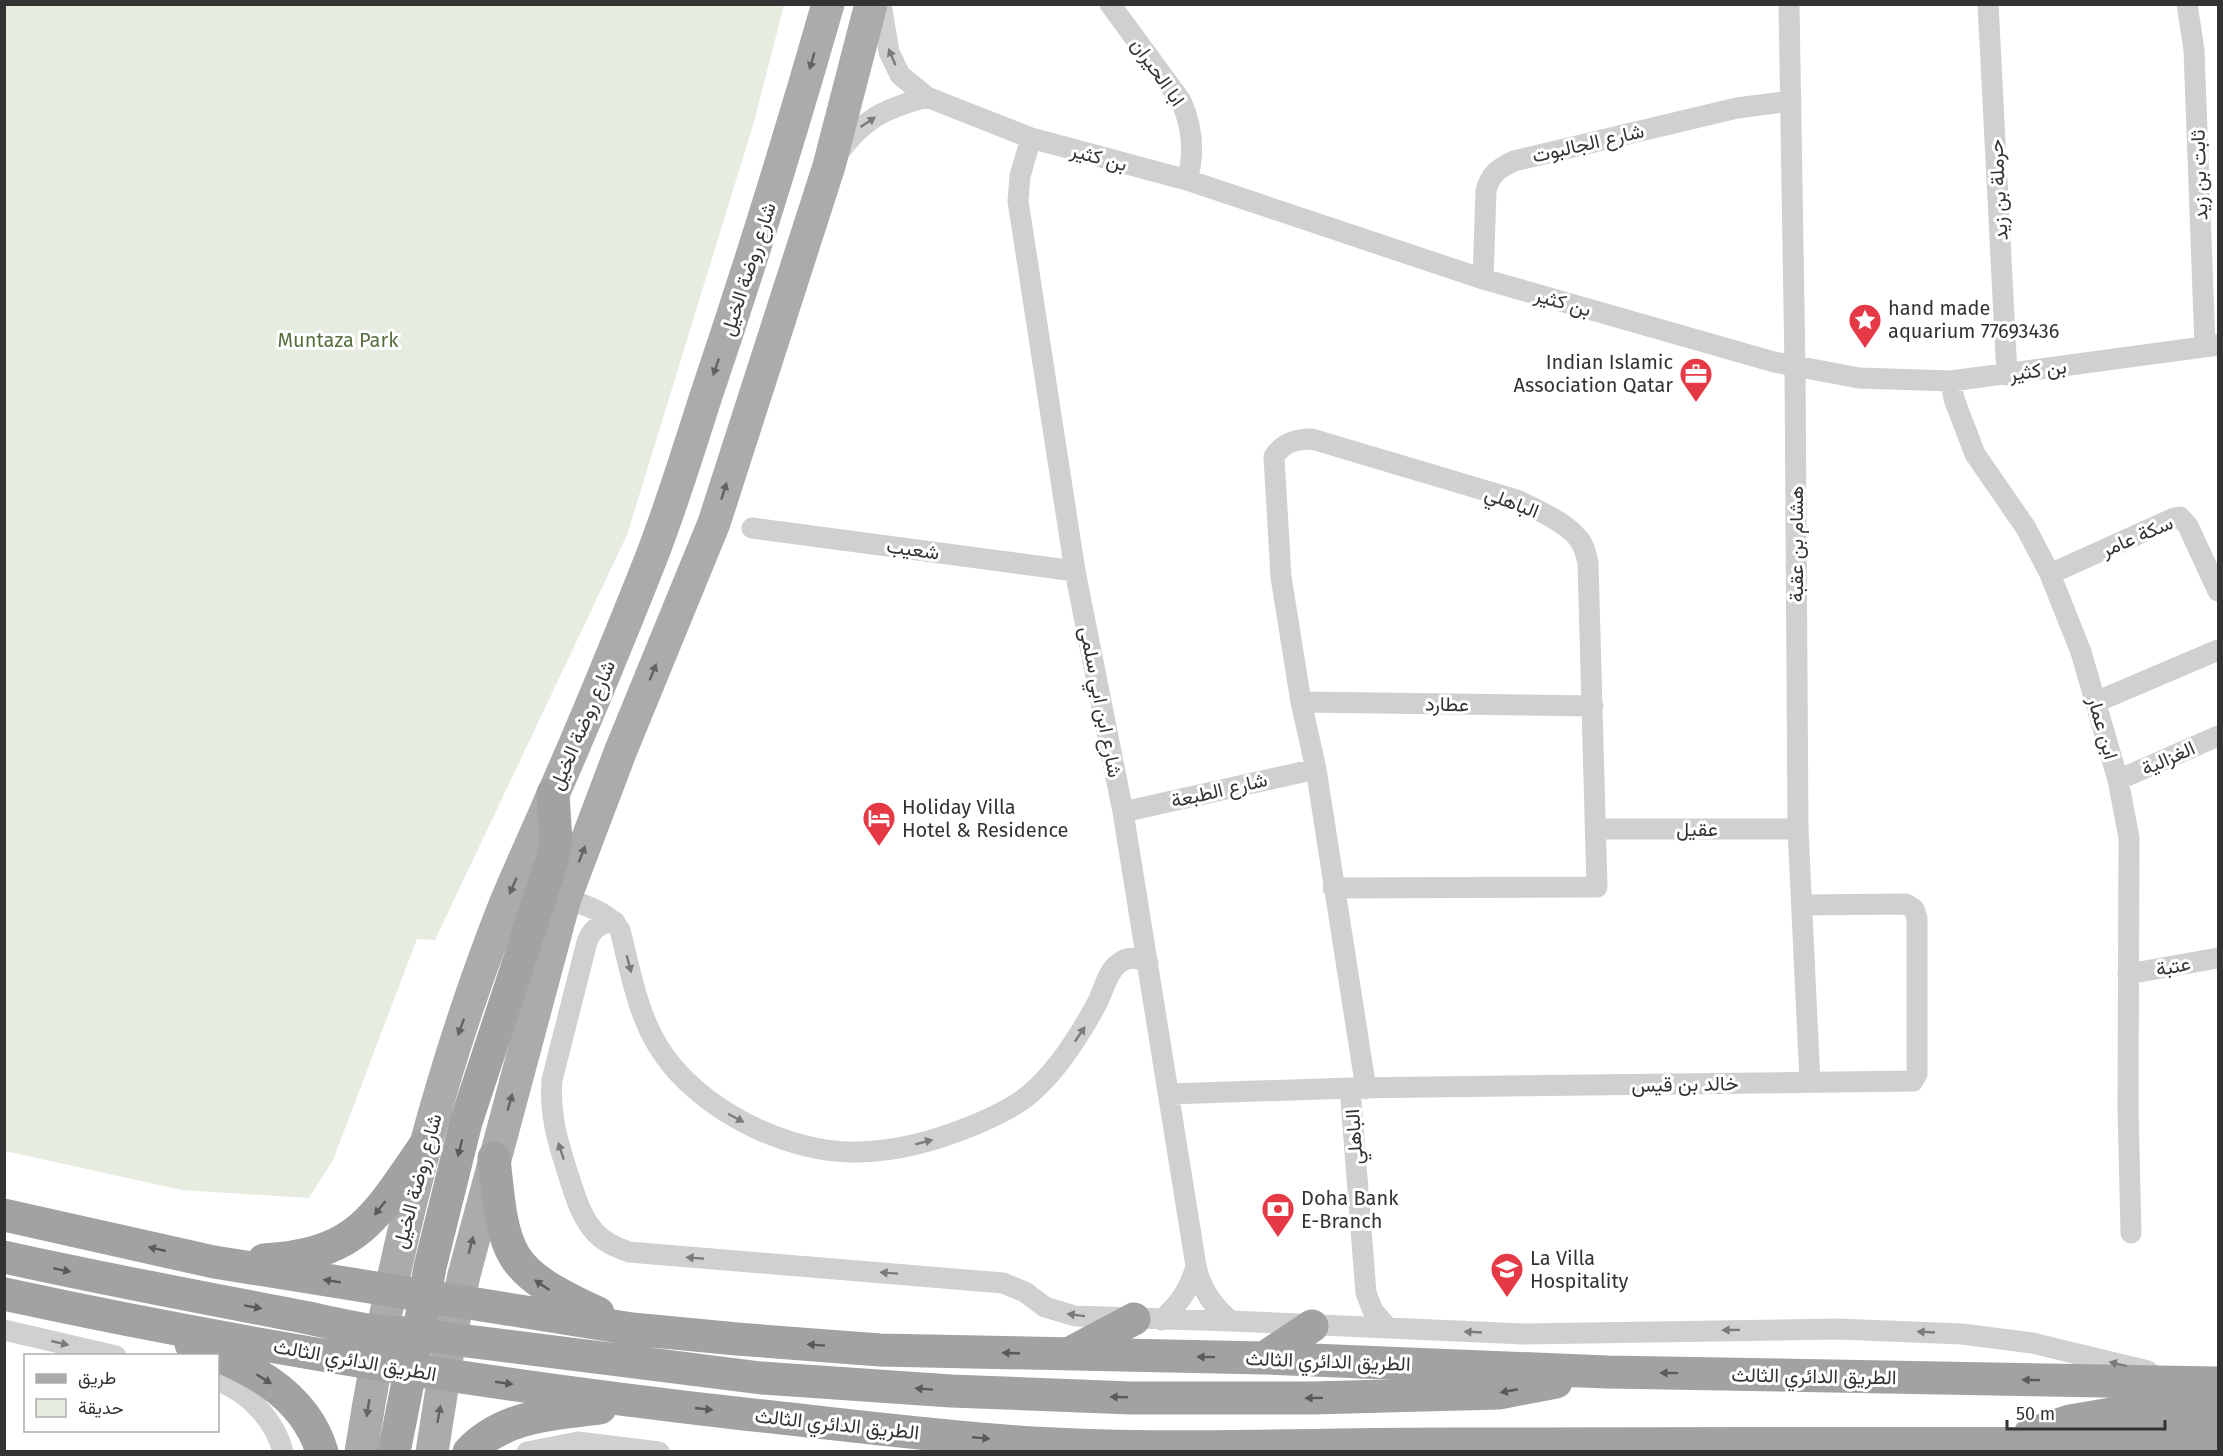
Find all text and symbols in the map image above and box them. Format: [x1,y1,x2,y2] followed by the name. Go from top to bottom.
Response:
[1125,33,1190,111] street label: ابا الحيران
[887,48,896,66] one-way arrow
[807,52,816,70] one-way arrow
[859,116,875,128] one-way arrow
[1530,118,1647,169] street label: شارع الجالبوت
[2185,129,2214,221] street label: ثابت بن زيد
[1067,138,1130,177] street label: بن كثير
[1983,139,2014,241] street label: حرملة بن زيد
[715,199,783,339] street label: شارع روضة الخيل
[1531,282,1594,322] street label: بن كثير
[1888,296,2059,343] place label: hand made aquarium 77693436
[1847,302,1883,349] place icon: hand made aquarium 77693436
[278,328,399,352] park label: Muntaza Park
[1514,350,1673,397] place label: Indian Islamic Association Qatar
[2007,354,2068,387] street label: بن كثير
[1678,356,1714,403] office icon: Indian Islamic Association Qatar
[711,358,721,376] one-way arrow
[1480,481,1542,528] street label: الباهلي
[720,482,729,500] one-way arrow
[1784,486,1809,602] street label: هشام بن عقبة
[2097,510,2177,563] street label: سكة عامر
[885,533,941,565] street label: شعيب
[1070,624,1127,780] street label: شارع ابن ابي سلمى
[544,656,622,794] street label: شارع روضة الخيل
[648,663,658,681] one-way arrow
[1425,692,1469,717] street label: عطارد
[2081,693,2123,762] street label: ابن عمار
[2137,736,2199,781] street label: الغزالية
[1168,767,1270,815] street label: شارع الطبعة
[902,795,1068,842] place label: Holiday Villa Hotel & Residence
[861,800,897,847] hotel icon: Holiday Villa Hotel & Residence
[1676,817,1718,841] street label: عقيل
[578,845,587,863] one-way arrow
[508,878,518,896] one-way arrow
[2154,951,2192,981] street label: عتبة
[625,955,634,973] one-way arrow
[455,1018,465,1036] one-way arrow
[1074,1026,1085,1042] one-way arrow
[1631,1071,1739,1097] street label: خالد بن قيس
[506,1093,515,1111] one-way arrow
[1340,1108,1373,1166] street label: الباهلي
[387,1111,448,1252] street label: شارع روضة الخيل
[728,1113,745,1123] one-way arrow
[916,1137,934,1146] one-way arrow
[455,1139,464,1157] one-way arrow
[555,1142,565,1160] one-way arrow
[1301,1186,1399,1233] place label: Doha Bank E-Branch
[1260,1191,1296,1238] bank icon: Doha Bank E-Branch
[373,1200,386,1216] one-way arrow
[467,1236,477,1255] one-way arrow
[148,1244,166,1254] one-way arrow
[1530,1246,1629,1293] place label: La Villa Hospitality
[1489,1251,1525,1298] school or university icon: La Villa Hospitality
[685,1253,704,1263] one-way arrow
[52,1265,71,1275] one-way arrow
[880,1268,899,1278] one-way arrow
[322,1277,341,1286] one-way arrow
[534,1279,551,1290] one-way arrow
[244,1303,263,1312] one-way arrow
[1066,1311,1085,1320] one-way arrow
[1721,1326,1740,1335] one-way arrow
[1916,1327,1935,1336] one-way arrow
[1464,1328,1483,1337] one-way arrow
[271,1334,438,1391] street label: الطريق الدائري الثالث
[51,1338,70,1348] one-way arrow
[807,1340,826,1350] one-way arrow
[1245,1346,1411,1381] street label: الطريق الدائري الثالث
[1001,1349,1020,1358] one-way arrow
[1196,1352,1215,1362] one-way arrow
[24,1354,219,1432] legend
[2108,1358,2127,1368] one-way arrow
[1731,1363,1897,1394] street label: الطريق الدائري الثالث
[78,1367,116,1389] text: طريق
[1659,1368,1678,1378] one-way arrow
[256,1373,272,1384] one-way arrow
[2022,1375,2041,1384] one-way arrow
[494,1379,513,1388] one-way arrow
[915,1384,934,1394] one-way arrow
[1499,1387,1518,1396] one-way arrow
[1110,1393,1129,1402] one-way arrow
[1305,1393,1324,1403] one-way arrow
[2007,1393,2164,1431] scale bar
[78,1397,124,1419] text: حديقة
[363,1398,372,1417] one-way arrow
[753,1403,920,1450] street label: الطريق الدائري الثالث
[2016,1403,2055,1425] text: 50 m
[435,1404,444,1423] one-way arrow
[694,1404,713,1414] one-way arrow
[972,1433,991,1443] one-way arrow

